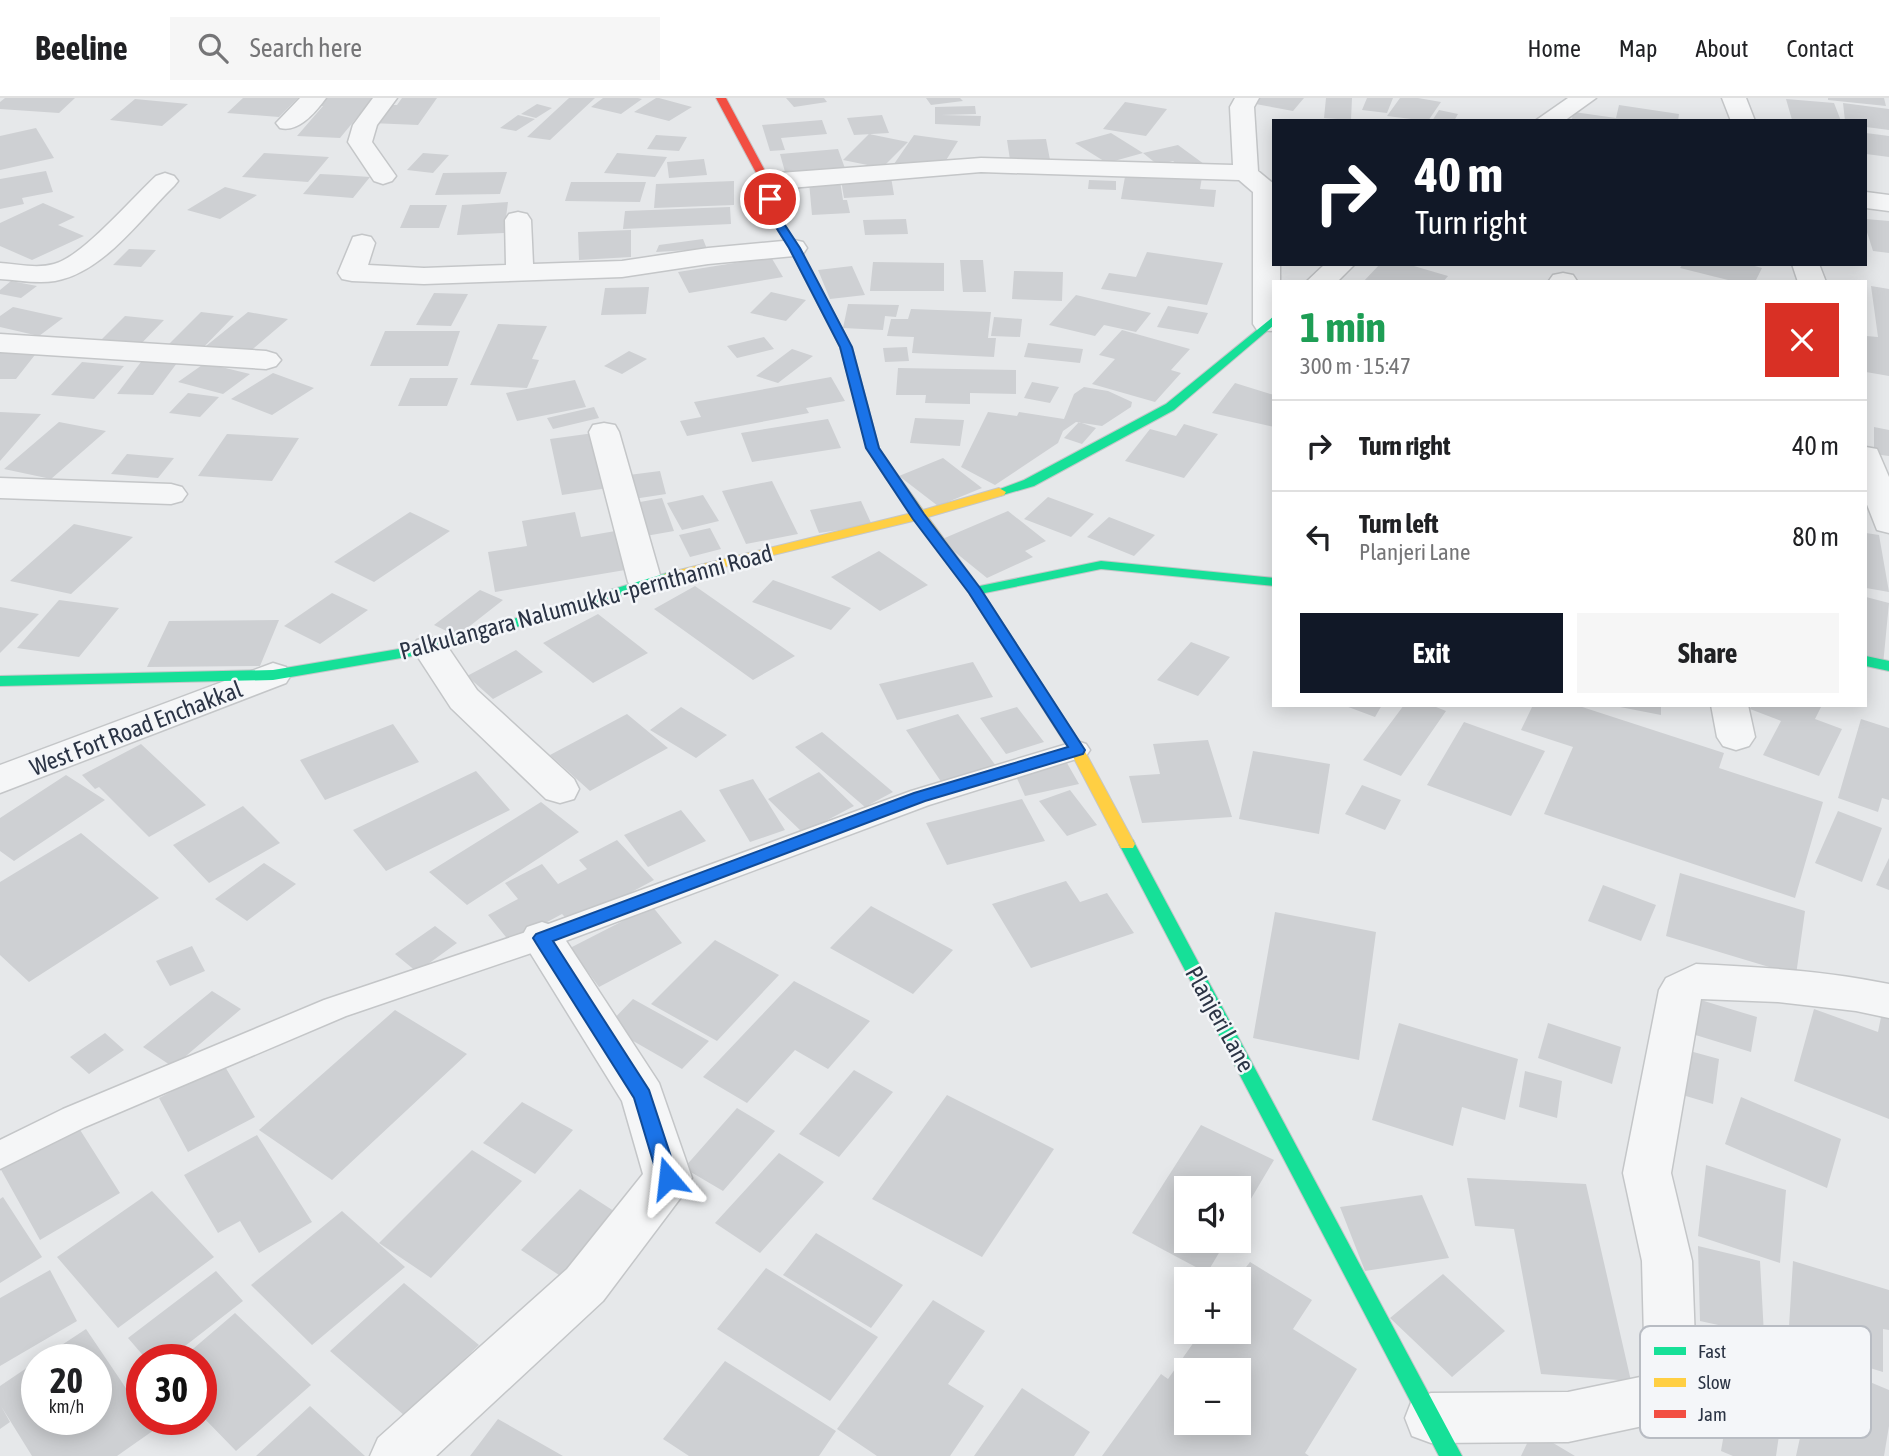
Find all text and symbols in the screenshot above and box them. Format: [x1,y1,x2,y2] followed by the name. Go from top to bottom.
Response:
[170,17,660,80] search box
[35,29,128,67] text: Beeline
[194,29,232,67] icon: search
[250,33,362,63] text: Search here
[1527,35,1581,62] text: Home
[1619,35,1657,62] text: Map
[1695,35,1748,62] text: About
[1786,35,1854,62] text: Contact
[1415,146,1503,202] text: 40 m
[1300,147,1391,238] icon: right
[740,169,800,229] pin
[751,180,789,218] icon: arrive
[1415,204,1528,241] text: Turn right
[1300,303,1386,351] text: 1 min
[1765,303,1839,377] button: close
[1300,353,1411,379] text: 300 m · 15:47
[1300,427,1338,465] icon: right
[1359,431,1450,461] text: Turn right
[1792,431,1839,461] text: 40 m
[1359,509,1439,539] text: Turn left
[1300,518,1338,556] icon: left
[1792,522,1839,552] text: 80 m
[397,539,775,665] street label: Palkulangara Nalumukku -pernthanni Road
[1359,539,1470,565] text: Planjeri Lane
[1300,613,1563,693] button: Exit
[1577,613,1839,693] button: Share
[26,675,246,781] street label: West Fort Road Enchakkal
[1180,962,1260,1076] street label: Planjeri Lane
[631,1141,705,1215] position arrow
[1174,1176,1251,1435] map controls
[1174,1176,1251,1253] button: sound
[1174,1267,1251,1344] button: +
[1640,1326,1871,1438] legend
[1698,1340,1726,1362] text: Fast
[126,1344,217,1435] speed limit sign: 30
[1174,1358,1251,1435] button: −
[50,1360,83,1400] text: 20
[1698,1371,1732,1393] text: Slow
[49,1396,84,1417] text: km/h
[1698,1403,1727,1425] text: Jam

